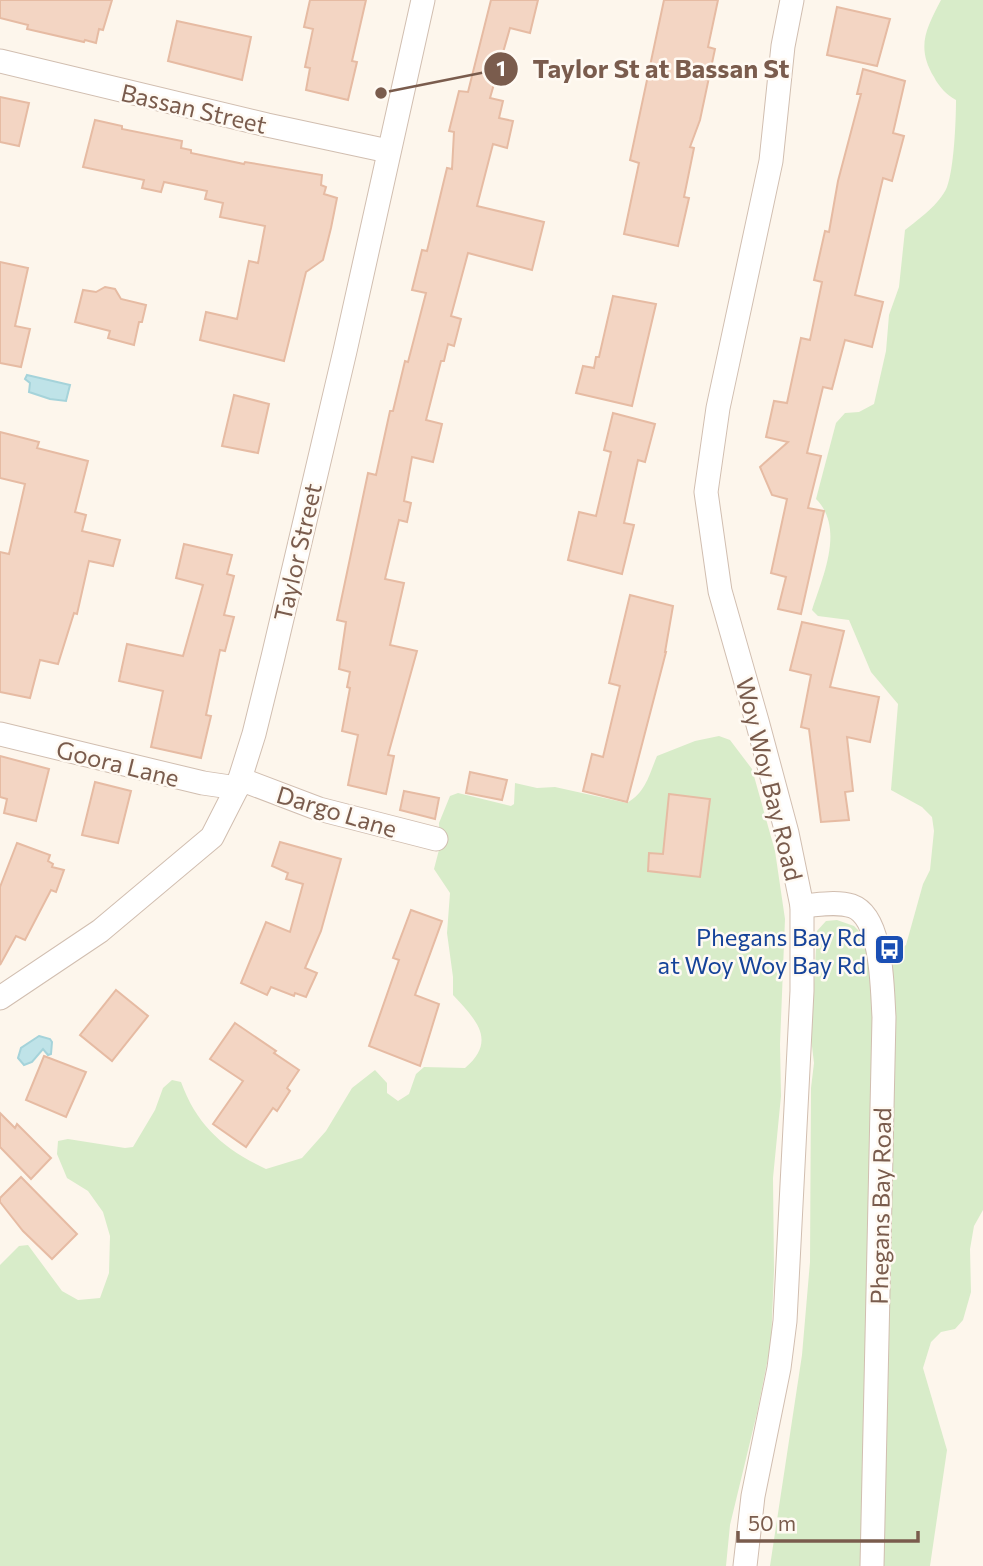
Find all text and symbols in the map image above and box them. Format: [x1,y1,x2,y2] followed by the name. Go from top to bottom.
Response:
[484,45,804,92] callout: Taylor St at Bassan St
[532,52,790,83] text: Taylor St at Bassan St
[496,55,506,80] text: 1
[118,77,270,139] street label: Bassan Street
[267,480,327,624] street label: Taylor Street
[731,674,809,884] street label: Woy Woy Bay Road
[54,734,182,792] street label: Goora Lane
[273,779,401,843] street label: Dargo Lane
[658,922,866,979] place label: Phegans Bay Rd at Woy Woy Bay Rd
[872,933,906,967] bus stop icon: Phegans Bay Rd at Woy Woy Bay Rd
[864,1107,896,1305] street label: Phegans Bay Road
[738,1500,918,1544] scale bar
[748,1510,796,1535] text: 50 m

